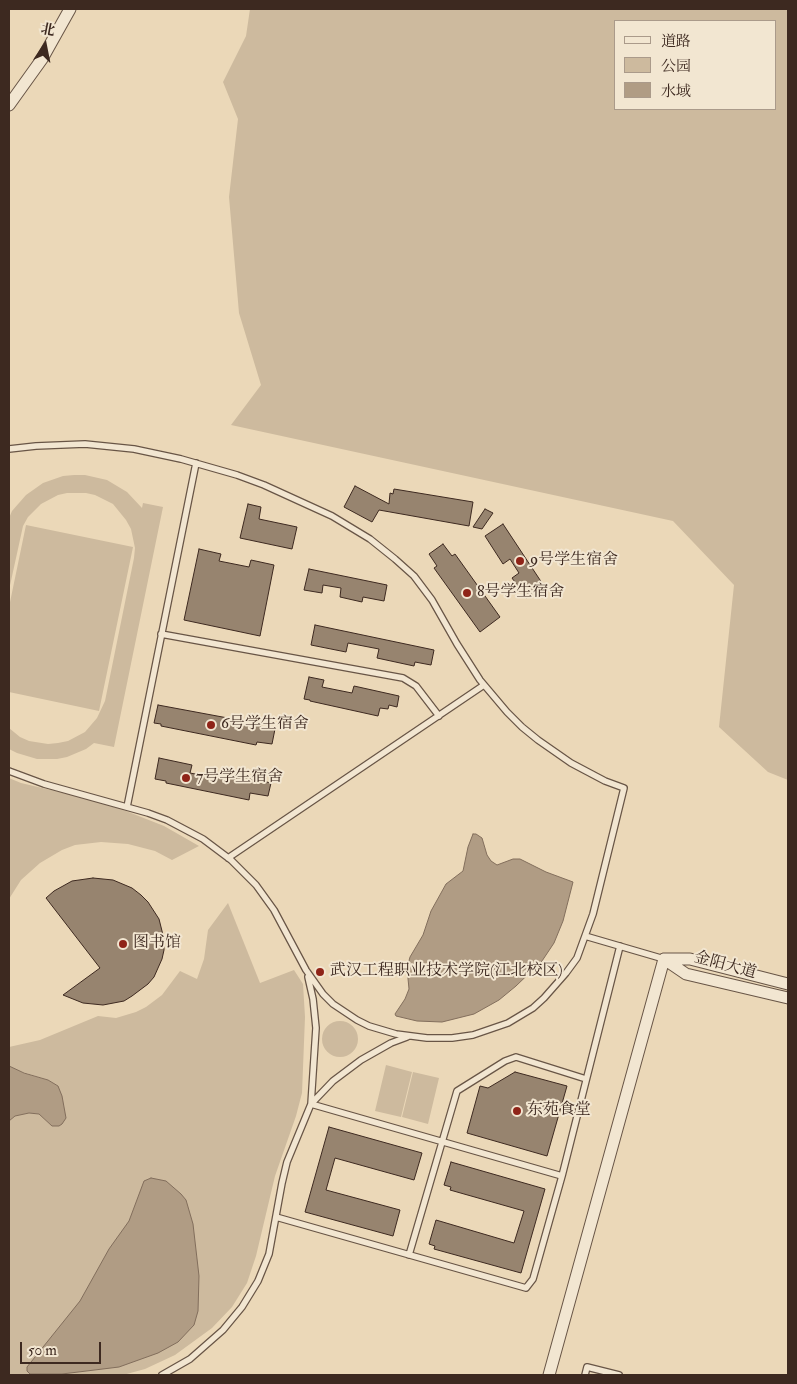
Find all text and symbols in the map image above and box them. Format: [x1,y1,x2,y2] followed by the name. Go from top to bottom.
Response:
[20,20,70,70] north arrow
[39,20,56,39] text: 北
[614,20,777,110] legend
[661,32,691,51] text: 道路
[661,57,691,76] text: 公园
[661,82,691,101] text: 水域
[530,551,618,571] place label: 9号学生宿舍
[514,555,526,567] marker: 9号学生宿舍
[477,583,565,603] place label: 8号学生宿舍
[461,587,473,599] marker: 8号学生宿舍
[221,715,309,735] place label: 6号学生宿舍
[205,719,217,731] marker: 6号学生宿舍
[196,768,283,788] place label: 7号学生宿舍
[180,772,192,784] marker: 7号学生宿舍
[133,934,181,954] place label: 图书馆
[117,938,129,950] marker: 图书馆
[692,948,758,984] street label: 金阳大道
[330,962,563,982] place label: 武汉工程职业技术学院(江北校区)
[314,966,326,978] marker: 武汉工程职业技术学院(江北校区)
[527,1101,591,1121] place label: 东苑食堂
[511,1105,523,1117] marker: 东苑食堂
[22,1332,104,1364] scale bar
[28,1341,57,1360] text: 50 m

